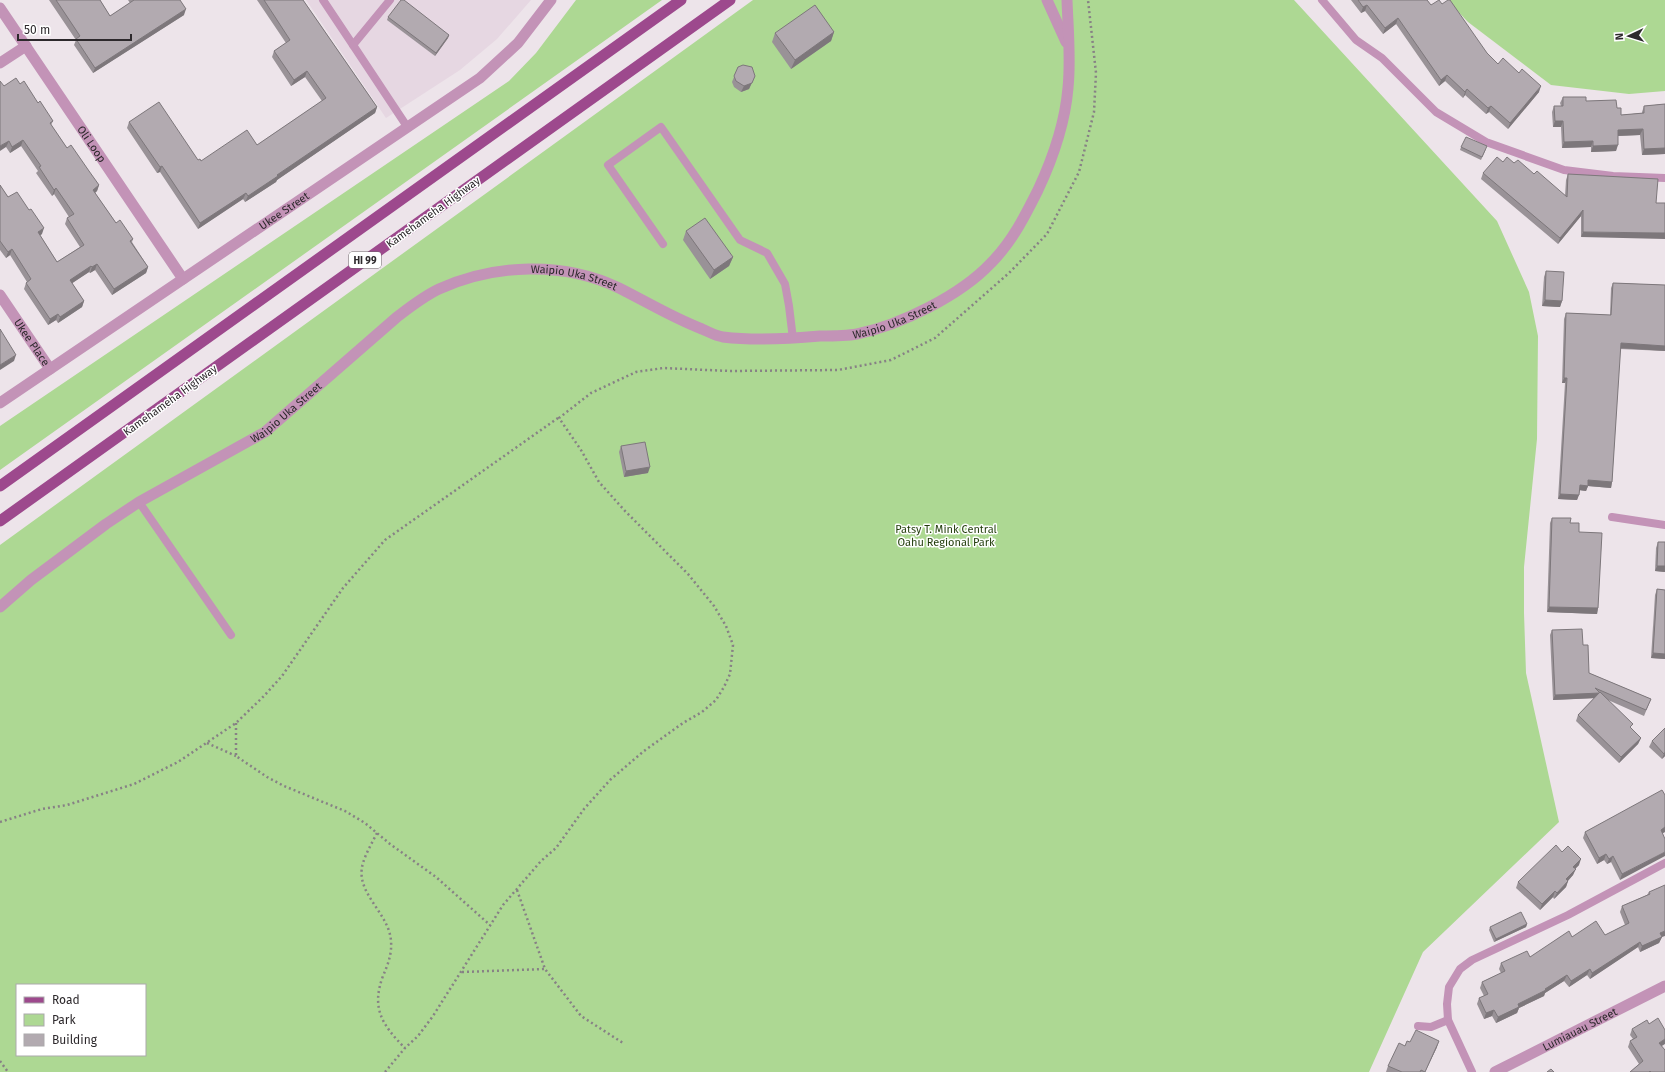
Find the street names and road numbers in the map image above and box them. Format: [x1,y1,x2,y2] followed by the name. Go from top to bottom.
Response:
[74,123,108,165] street label: Oli Loop
[384,174,483,251] street label: Kamehameha Highway
[257,190,312,233] street label: Ukee Street
[349,252,381,268] road number: HI 99
[531,263,619,293] street label: Waipio Uka Street
[852,299,939,342] street label: Waipio Uka Street
[11,316,52,369] street label: Ukee Place
[121,362,220,439] street label: Kamehameha Highway
[248,380,324,446] street label: Waipio Uka Street
[1541,1005,1619,1054] street label: Lumiauau Street

